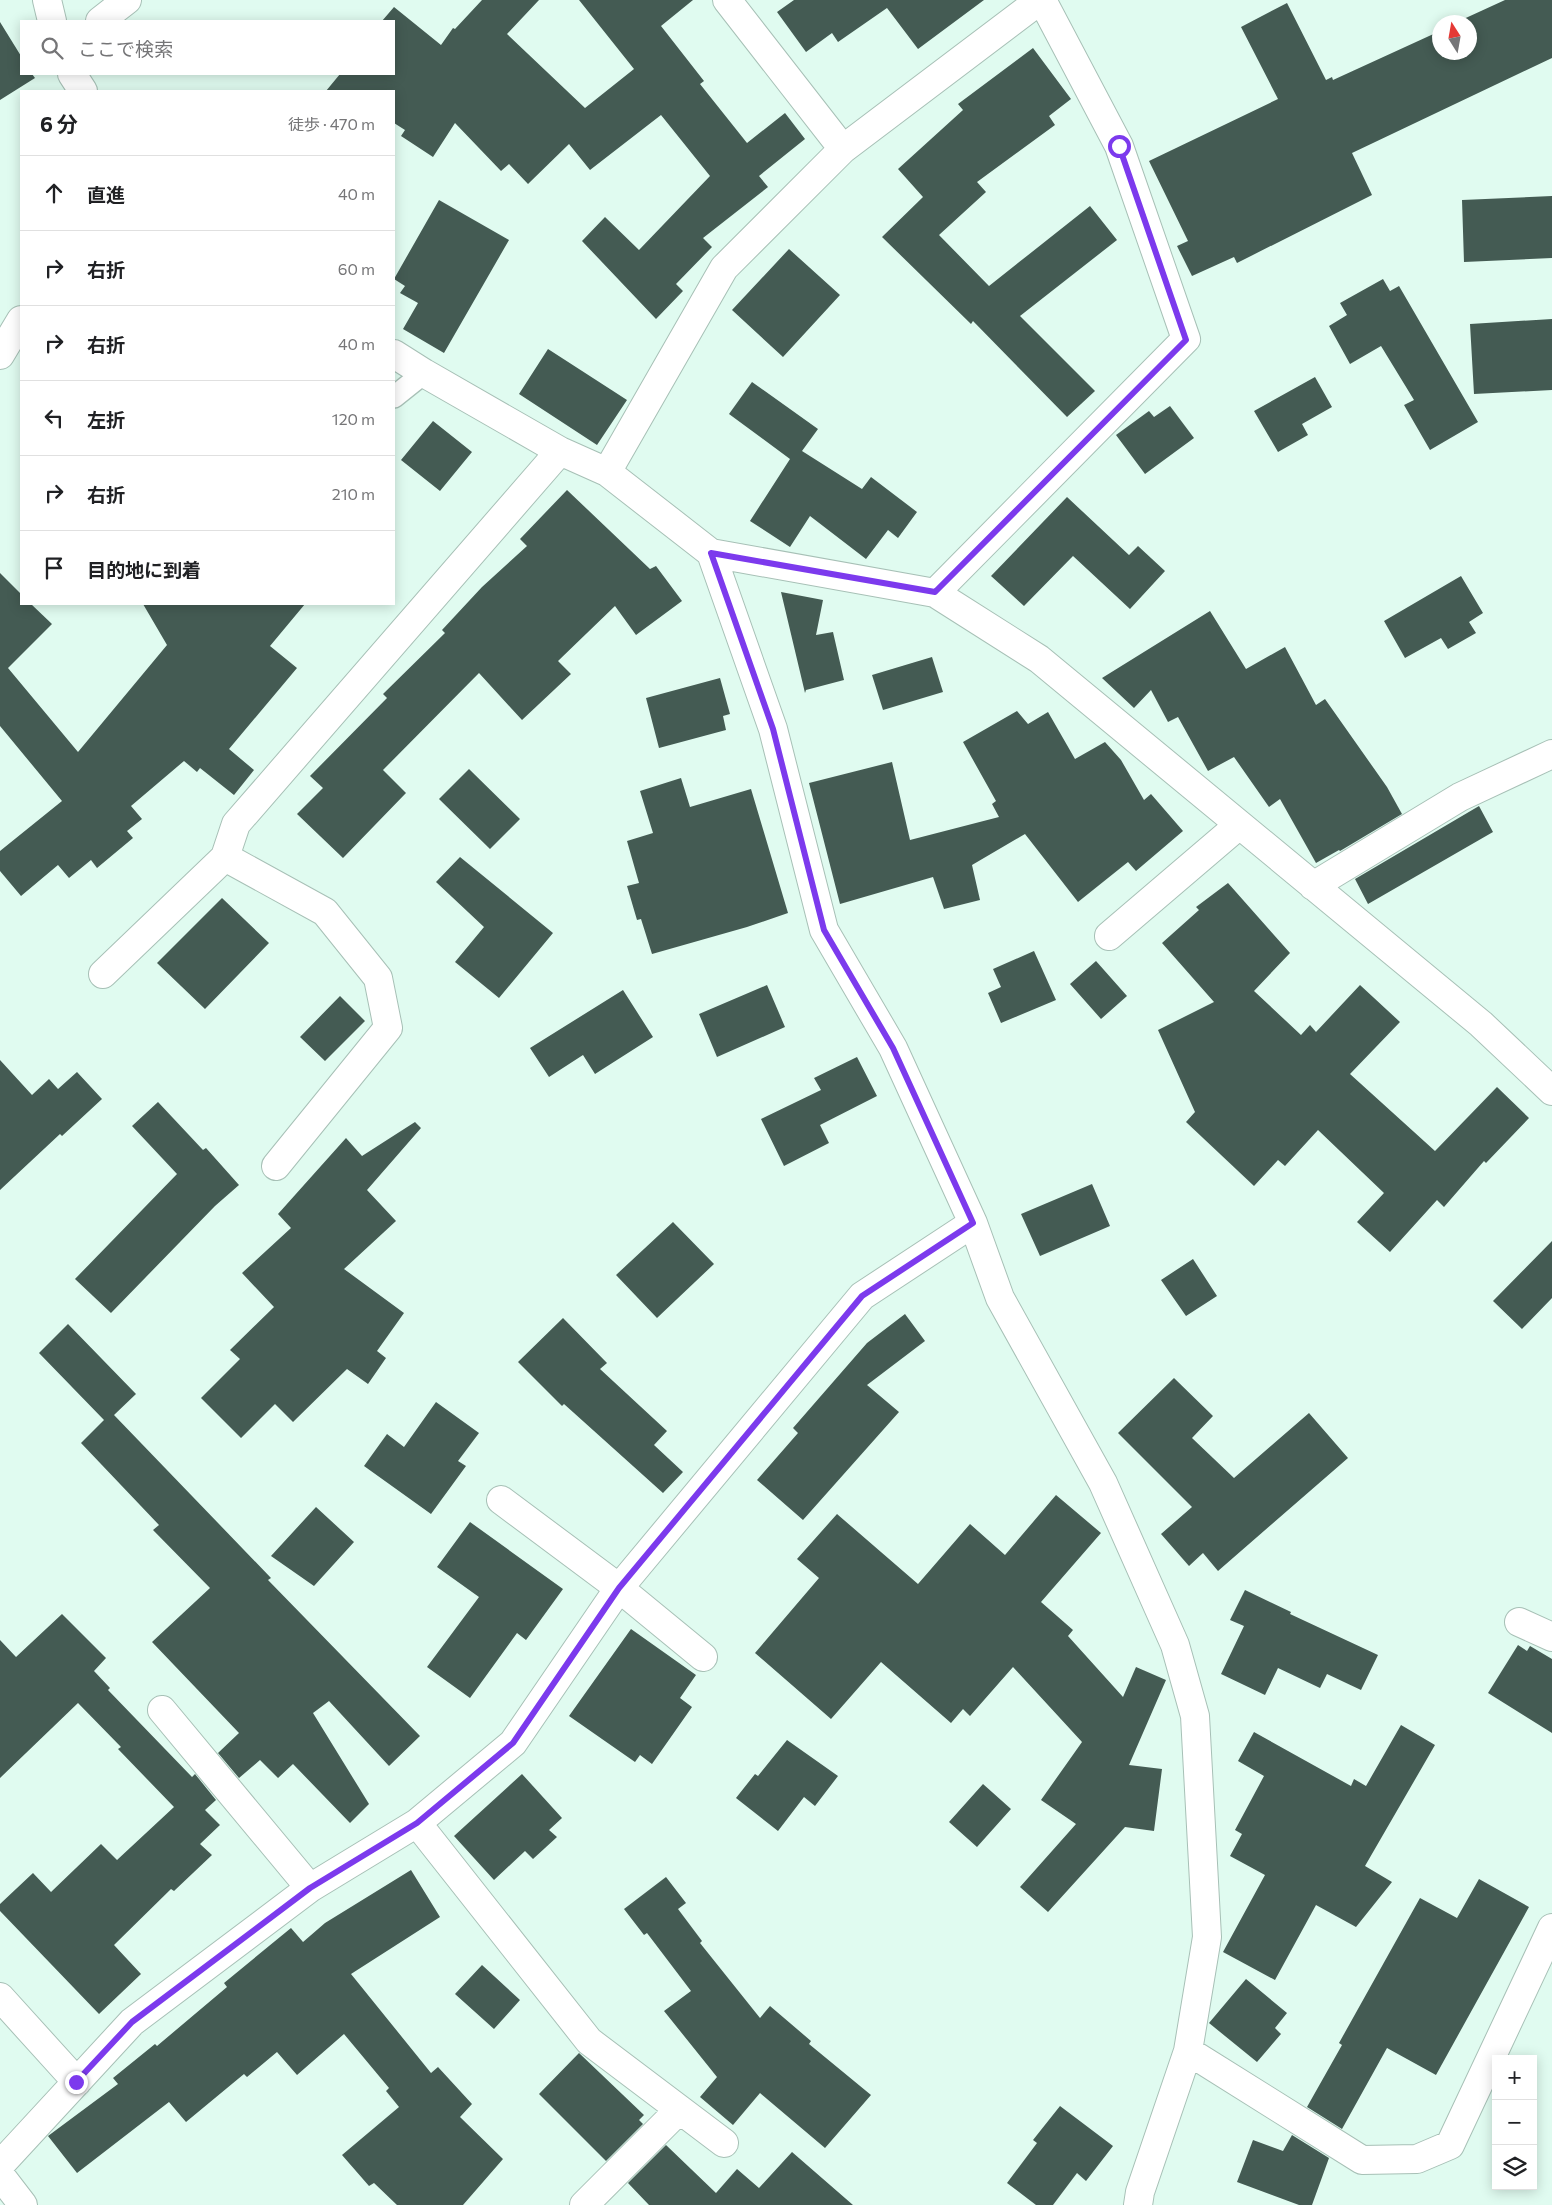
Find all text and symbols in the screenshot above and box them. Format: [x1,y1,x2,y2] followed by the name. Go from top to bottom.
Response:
[1432,15,1477,60] north arrow
[20,20,395,75] search box
[38,34,66,62] icon: search
[78,37,173,60] text: ここで検索
[40,111,78,136] text: 6 分
[288,114,375,133] text: 徒歩 · 470 m
[1108,135,1131,158] route start
[40,179,68,207] icon: ahead
[87,183,125,206] text: 直進
[338,184,375,203] text: 40 m
[40,254,68,282] icon: right
[87,258,125,281] text: 右折
[338,259,375,278] text: 60 m
[40,329,68,357] icon: right
[87,333,125,356] text: 右折
[338,334,375,353] text: 40 m
[40,404,68,432] icon: left
[87,408,125,431] text: 左折
[332,409,375,428] text: 120 m
[40,479,68,507] icon: right
[87,483,125,506] text: 右折
[332,484,375,503] text: 210 m
[40,554,68,582] icon: arrive
[87,558,201,581] text: 目的地に到着
[1492,2055,1537,2190] map controls
[1492,2055,1537,2100] button: +
[65,2071,88,2094] route end
[1492,2100,1537,2145] button: −
[1492,2145,1537,2190] button: layers

